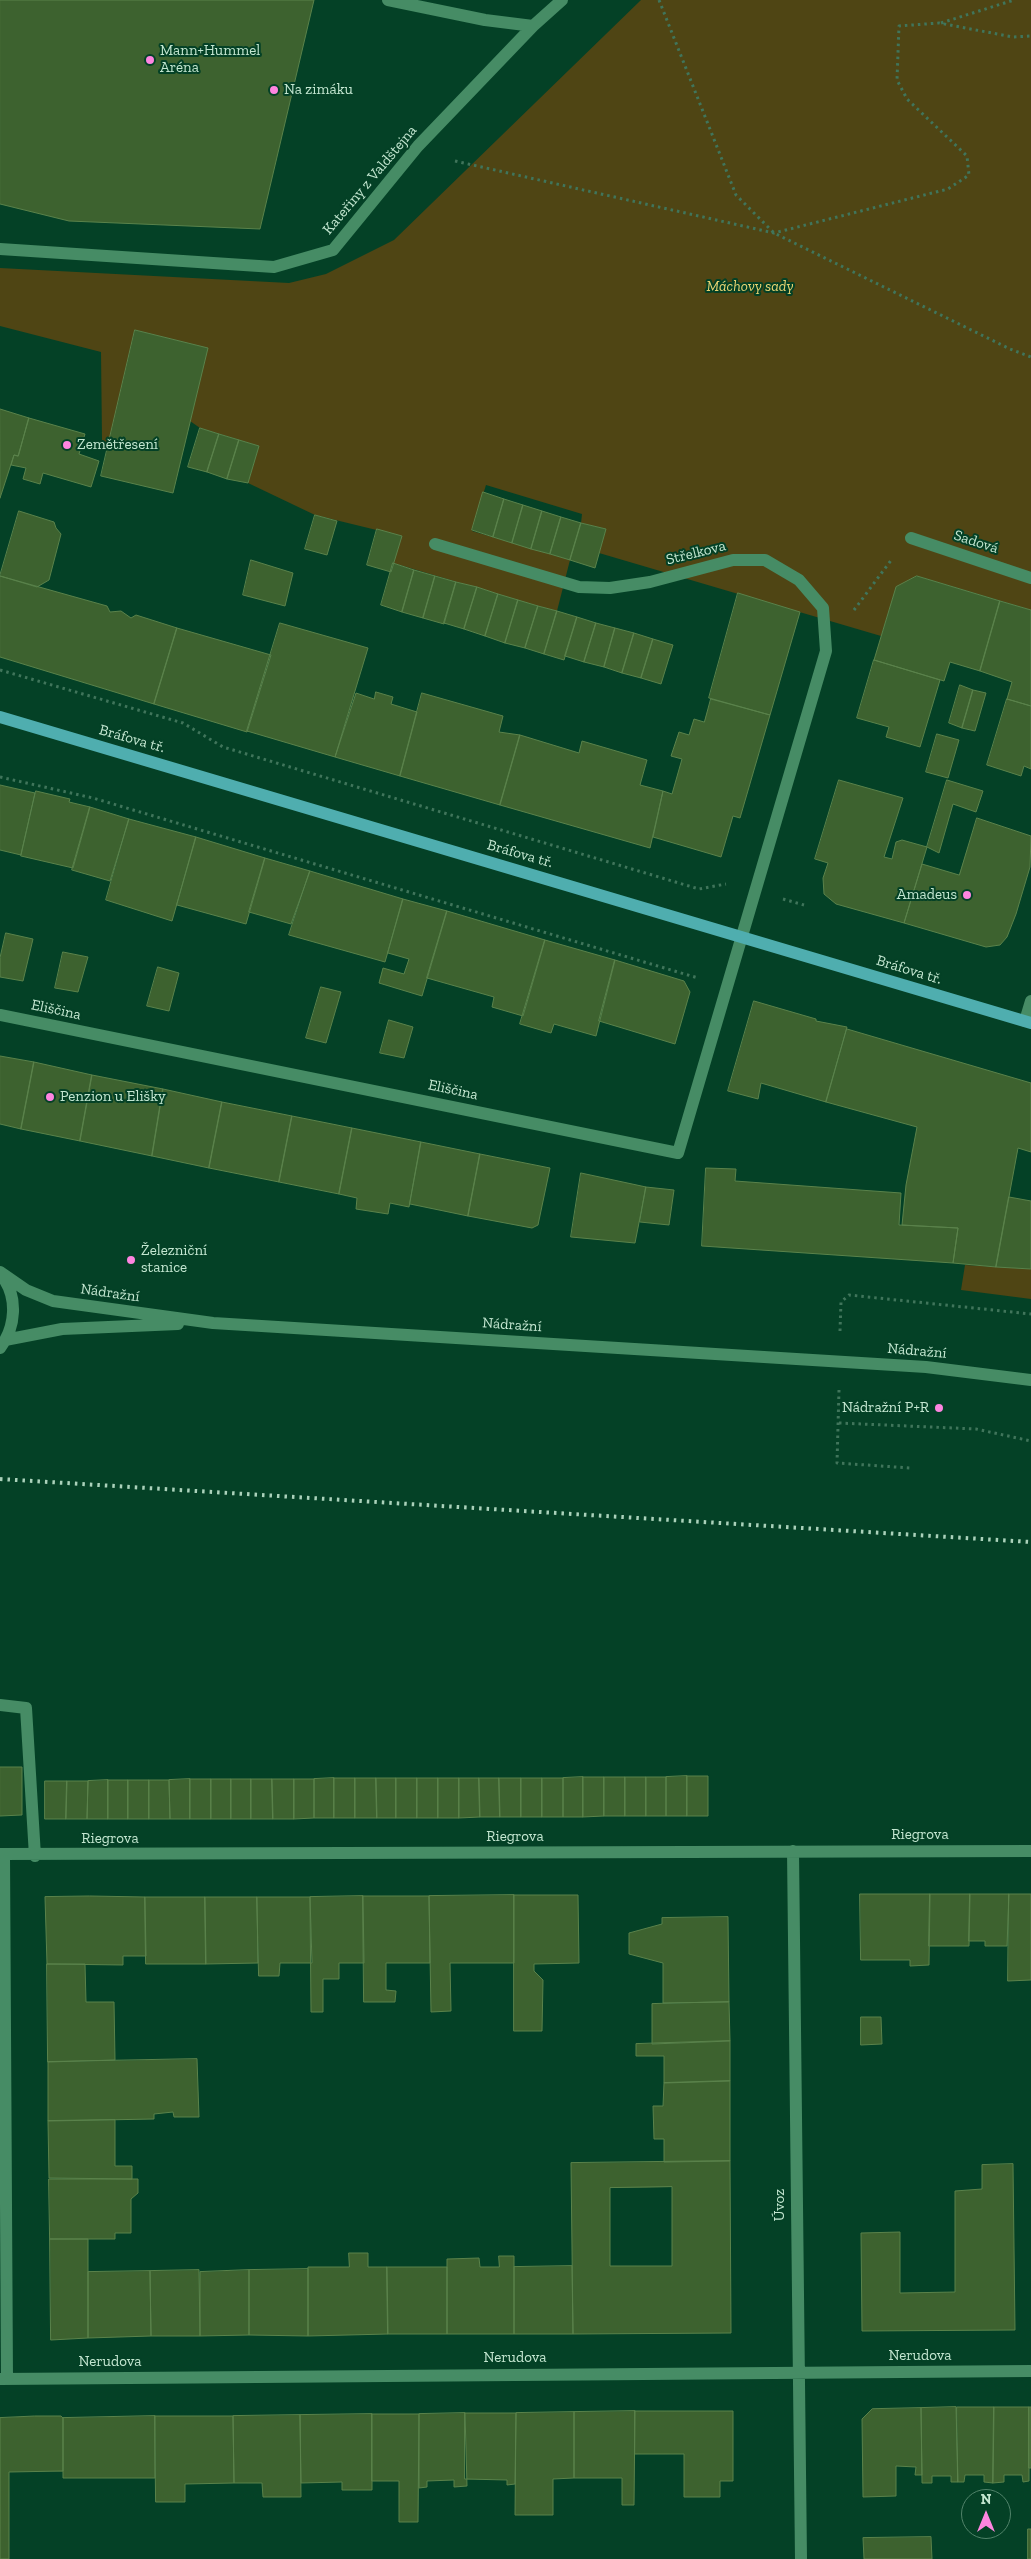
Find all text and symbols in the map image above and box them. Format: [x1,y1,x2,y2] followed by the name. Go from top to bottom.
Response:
[160,42,260,77] place label: Mann+Hummel Aréna
[144,54,156,66] marker: Mann+Hummel Aréna
[284,81,353,99] place label: Na zimáku
[268,84,280,96] marker: Na zimáku
[319,122,421,238] street label: Kateřiny z Valdštejna
[706,278,794,296] park label: Máchovy sady
[77,436,158,454] place label: Zemětřesení
[61,439,73,451] marker: Zemětřesení
[951,526,1001,558] street label: Sadová
[664,537,728,569] street label: Střelkova
[97,721,167,757] street label: Bráfova tř.
[485,836,555,872] street label: Bráfova tř.
[897,886,957,904] place label: Amadeus
[961,889,973,901] marker: Amadeus
[874,952,944,988] street label: Bráfova tř.
[29,996,83,1024] street label: Eliščina
[426,1076,480,1104] street label: Eliščina
[60,1088,166,1106] place label: Penzion u Elišky
[44,1091,56,1103] marker: Penzion u Elišky
[141,1242,207,1277] place label: Železniční stanice
[125,1254,137,1266] marker: Železniční stanice
[79,1280,141,1306] street label: Nádražní
[482,1314,542,1336] street label: Nádražní
[887,1339,947,1363] street label: Nádražní
[842,1399,929,1417] place label: Nádražní P+R
[933,1402,945,1414] marker: Nádražní P+R
[891,1826,949,1844] street label: Riegrova
[486,1828,544,1846] street label: Riegrova
[81,1830,139,1848] street label: Riegrova
[771,2189,789,2221] street label: Úvoz
[888,2347,952,2365] street label: Nerudova
[483,2349,547,2367] street label: Nerudova
[78,2353,142,2371] street label: Nerudova
[961,2489,1011,2539] north arrow
[981,2491,991,2508] text: N

